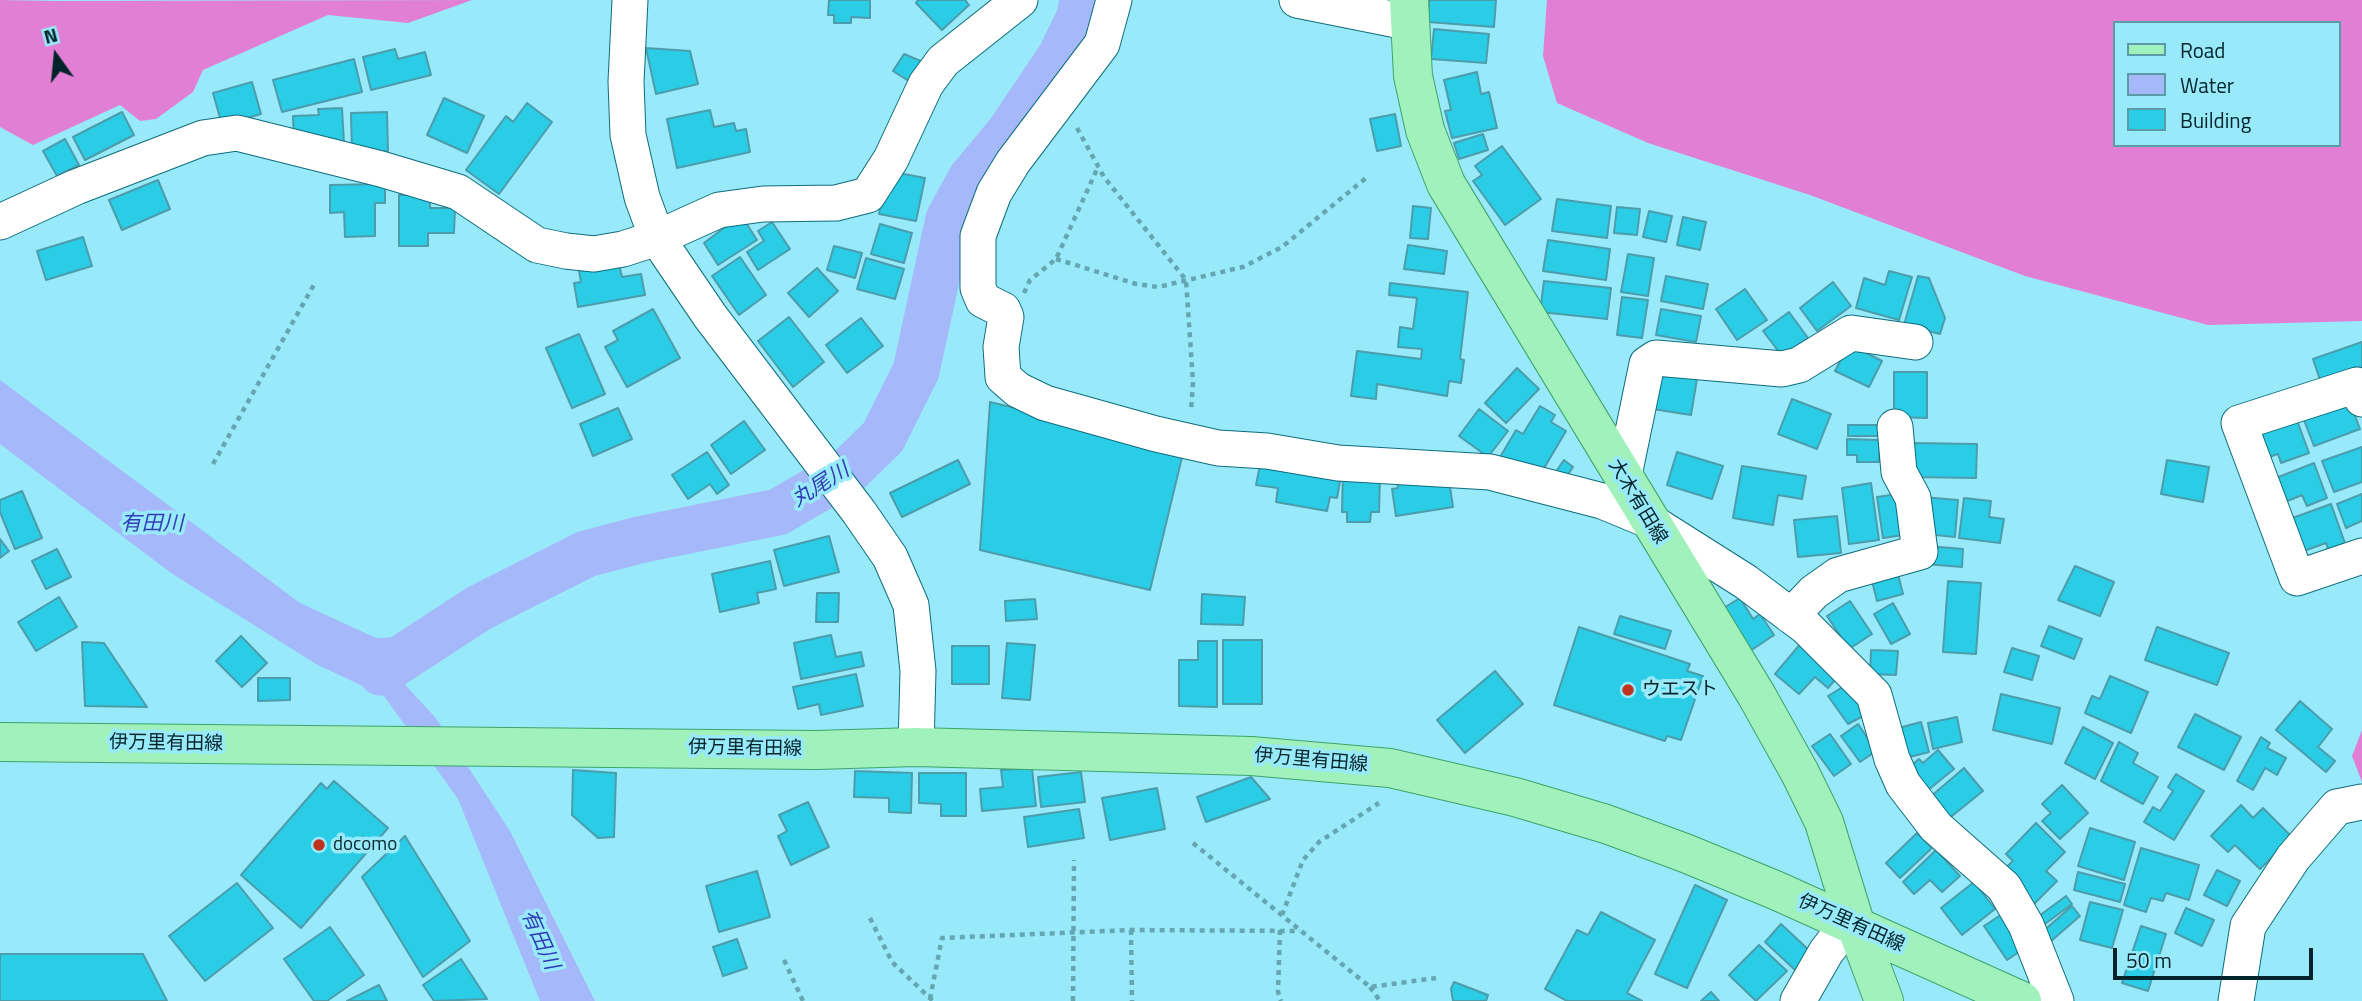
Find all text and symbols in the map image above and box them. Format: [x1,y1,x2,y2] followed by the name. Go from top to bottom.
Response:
[40,20,61,51] text: N
[21,21,91,91] north arrow
[2114,21,2341,147] legend
[2180,34,2225,66] text: Road
[2180,69,2234,101] text: Water
[2180,104,2251,136] text: Building
[1603,455,1671,549] street label: 大木有田線
[788,459,854,513] water label: 丸尾川
[121,512,183,538] water label: 有田川
[1642,679,1718,701] place label: ウエスト
[1620,682,1636,698] marker: ウエスト
[109,732,223,756] street label: 伊万里有田線
[688,737,802,761] street label: 伊万里有田線
[1253,745,1369,777] street label: 伊万里有田線
[333,834,397,856] place label: docomo
[311,837,327,853] marker: docomo
[1794,890,1908,958] street label: 伊万里有田線
[515,906,563,974] water label: 有田川
[2117,934,2316,978] scale bar
[2126,944,2172,976] text: 50 m

